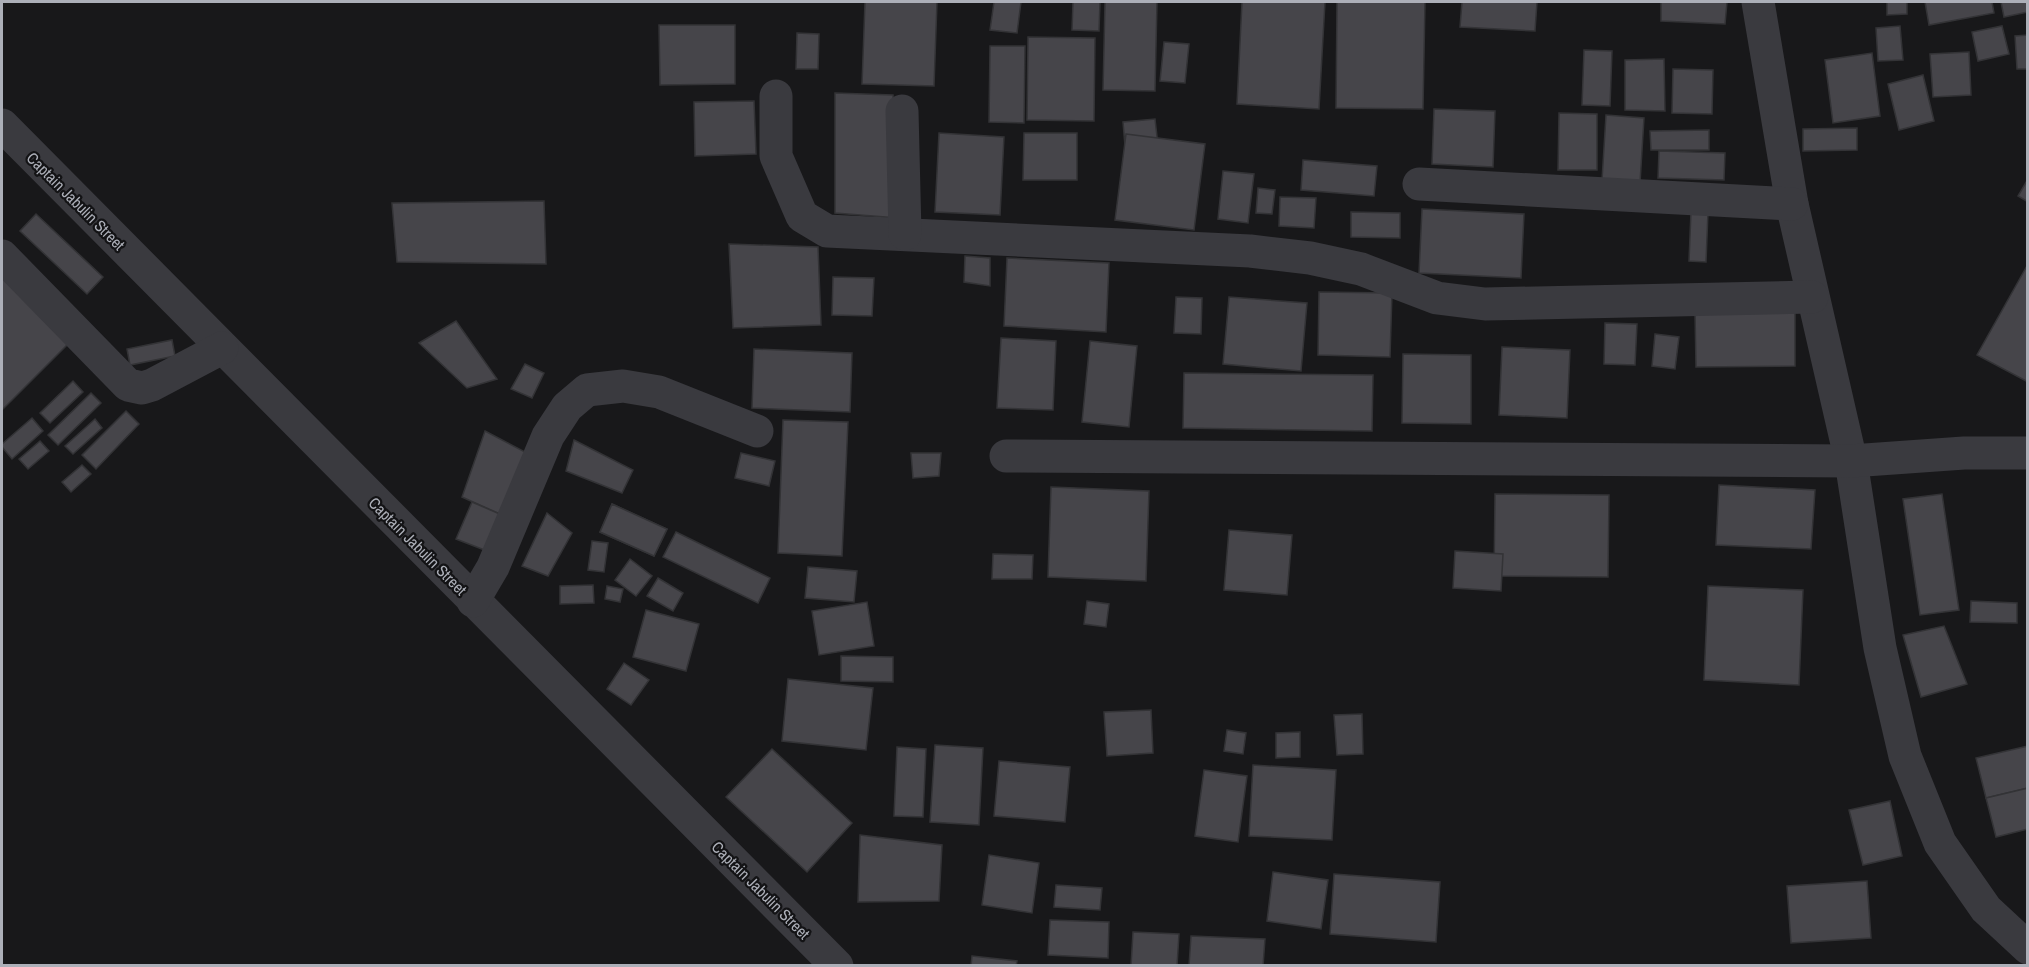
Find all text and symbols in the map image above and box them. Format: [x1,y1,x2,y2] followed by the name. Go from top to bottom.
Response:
[22,147,130,255] street label: Captain Jabulin Street
[364,492,472,600] street label: Captain Jabulin Street
[707,836,815,944] street label: Captain Jabulin Street

